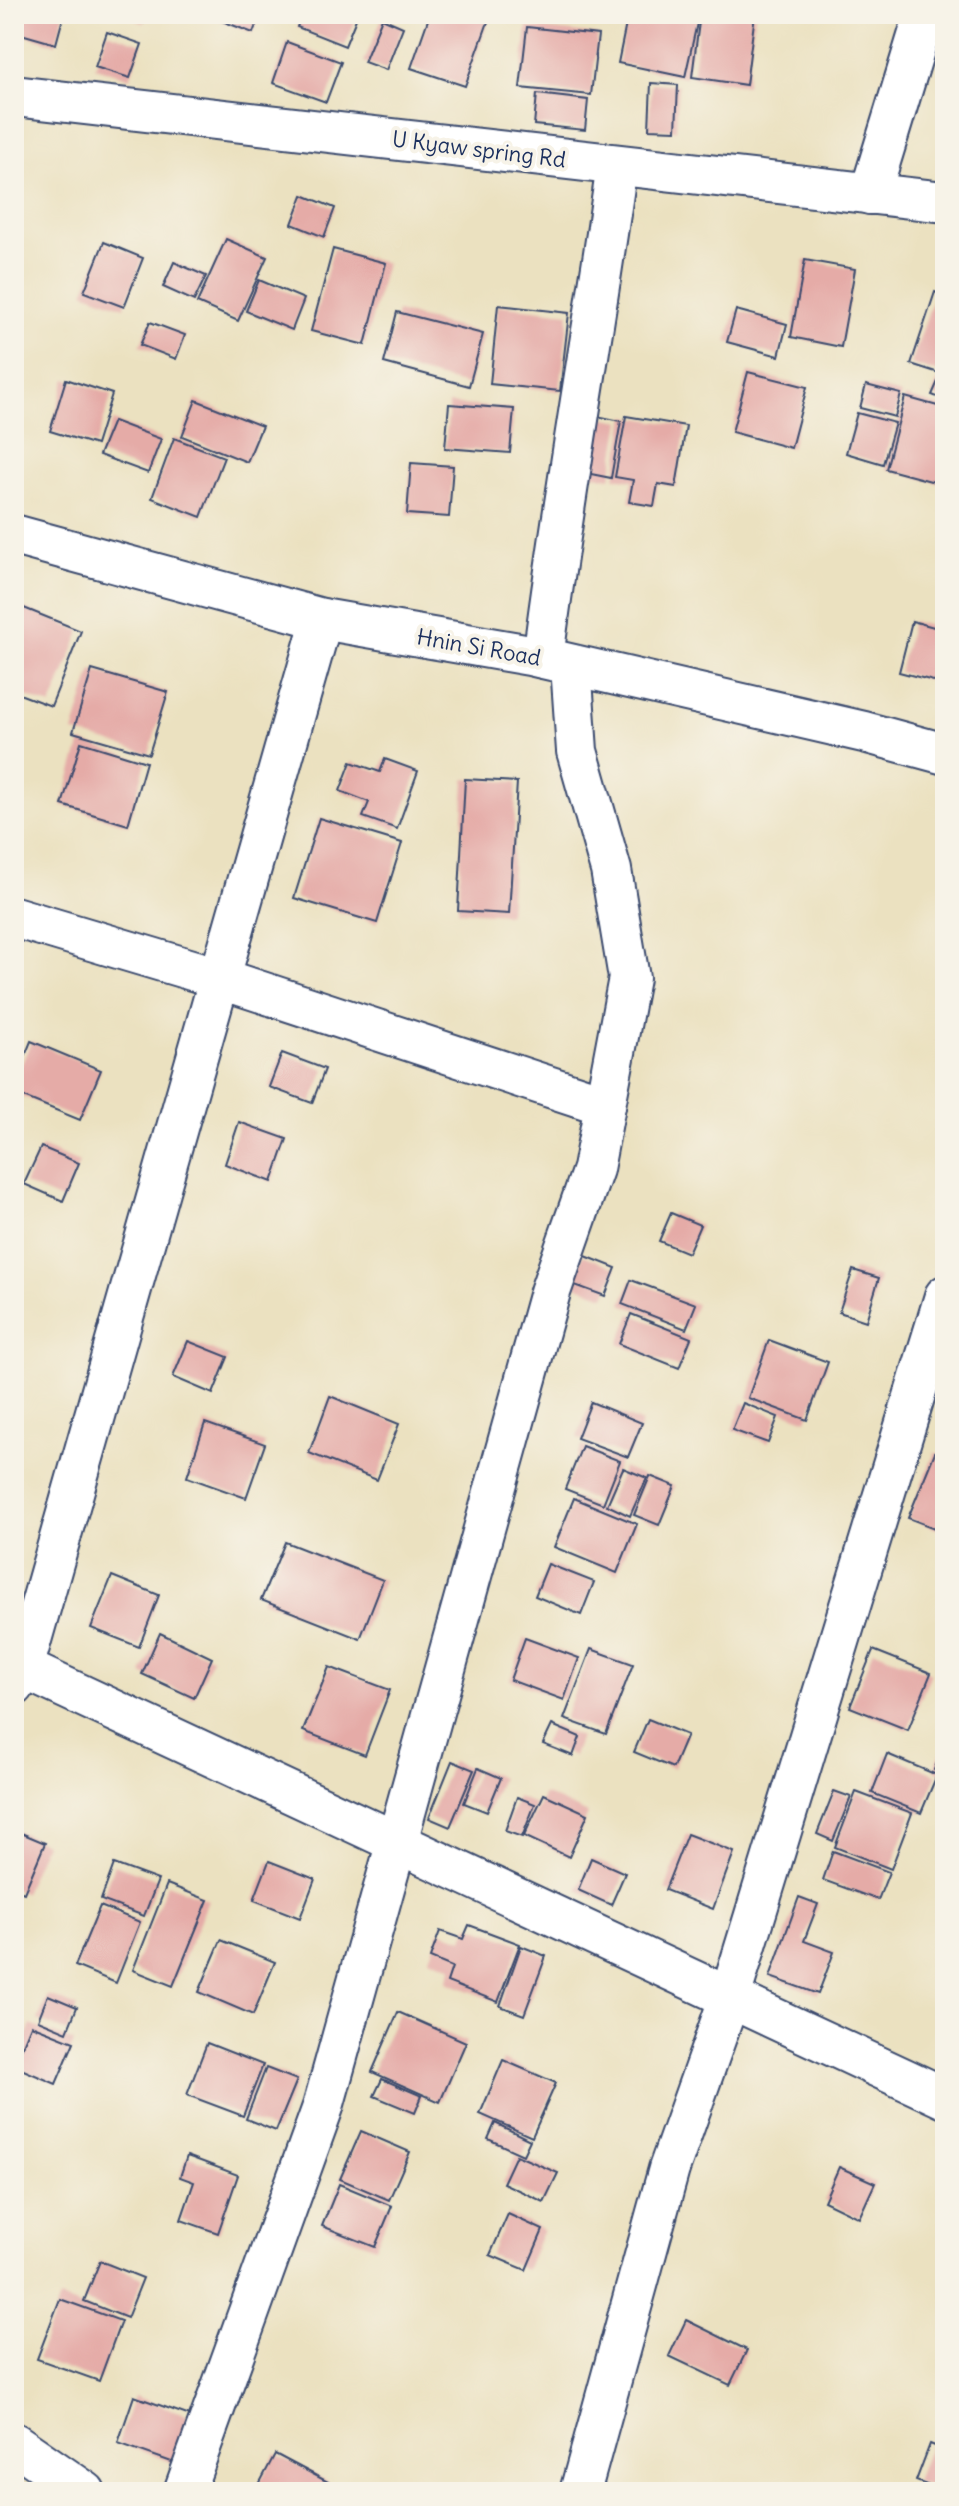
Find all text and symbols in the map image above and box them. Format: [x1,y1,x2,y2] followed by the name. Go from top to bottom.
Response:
[391,124,567,174] street label: U Kyaw spring Rd
[415,622,543,672] street label: Hnin Si Road

